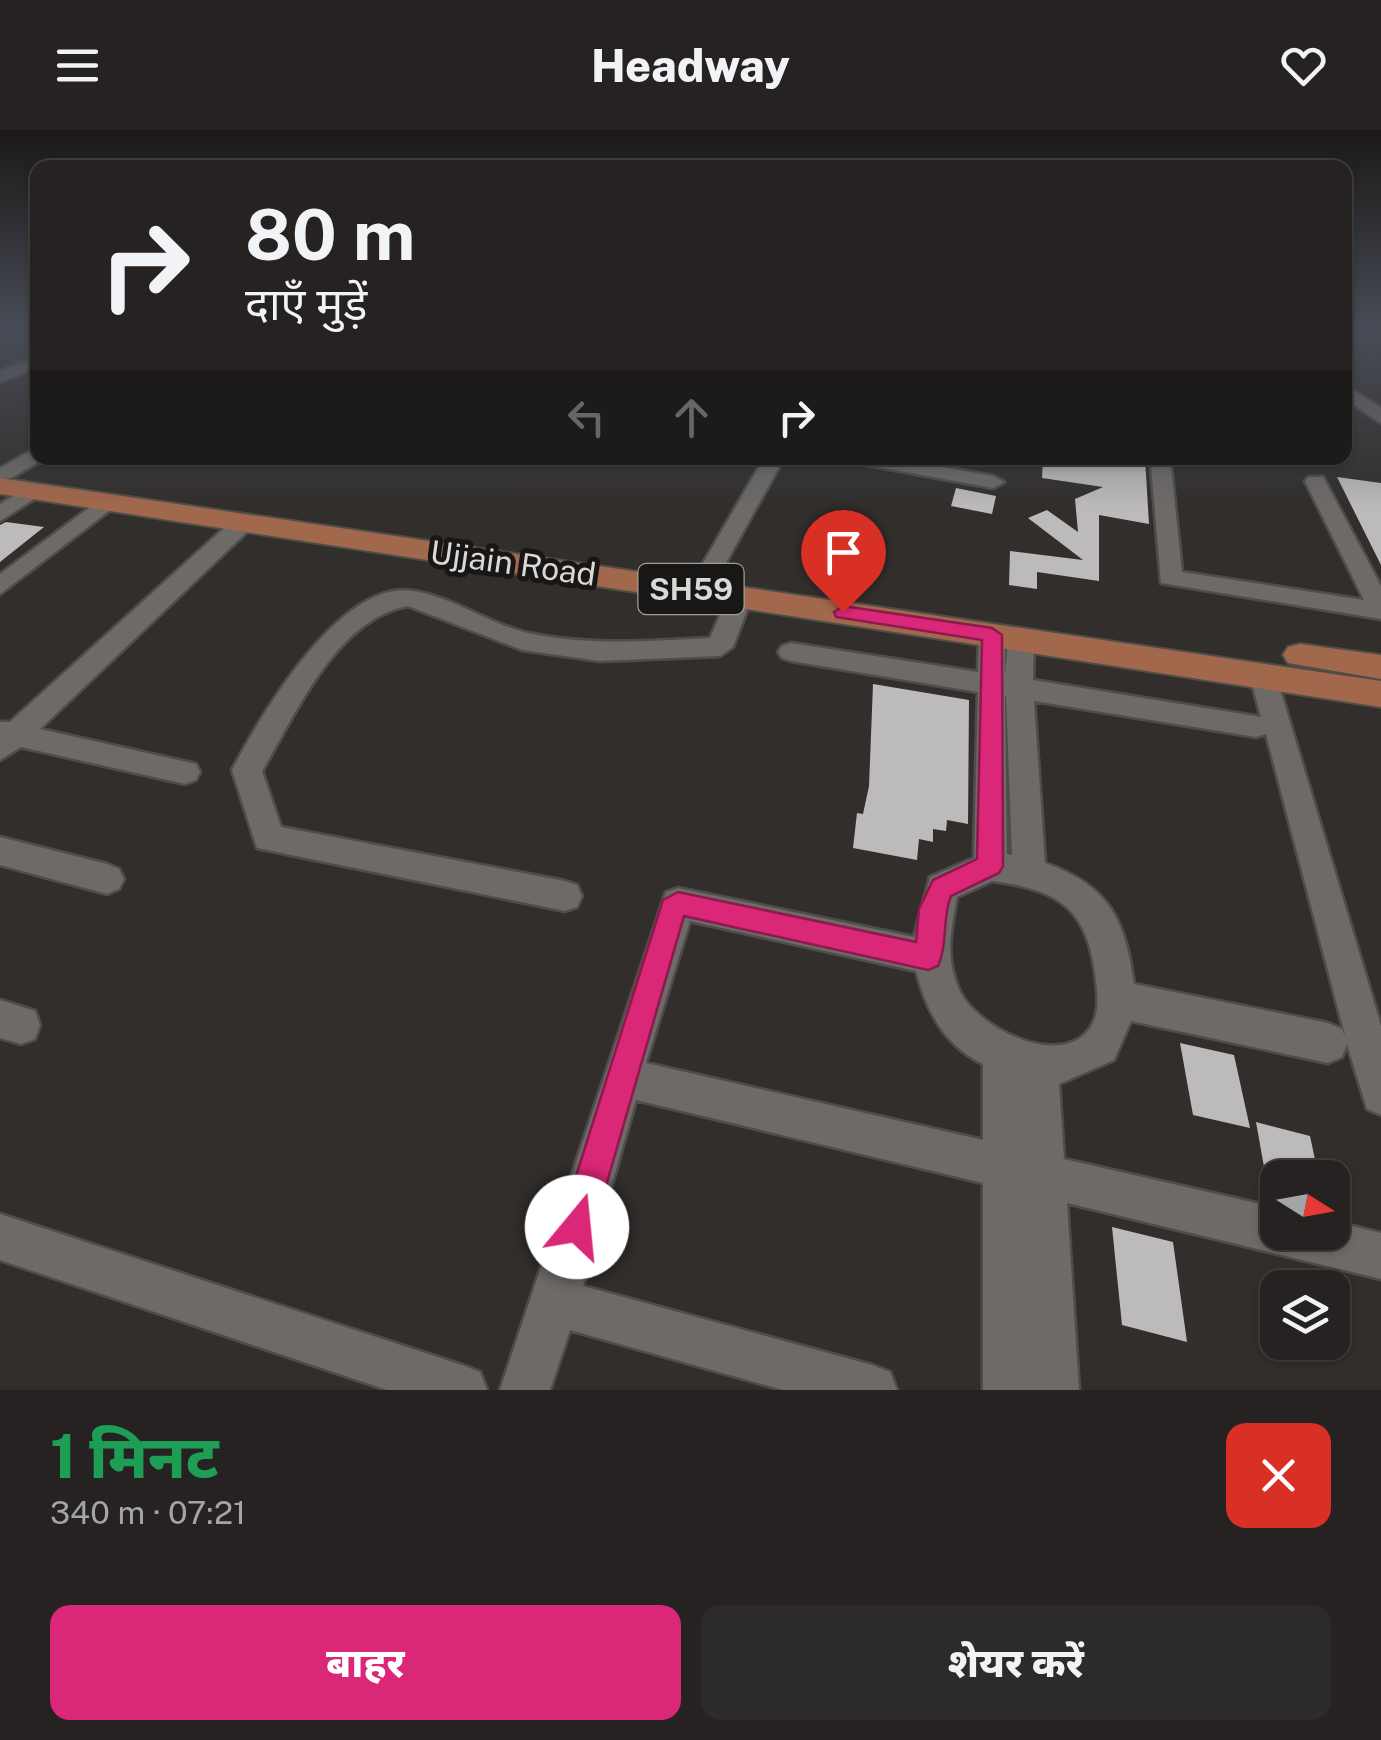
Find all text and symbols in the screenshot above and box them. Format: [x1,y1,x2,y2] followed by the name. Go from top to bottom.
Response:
[50,38,105,93] icon: menu
[1276,38,1331,93] icon: heart
[591,39,790,92] text: Headway
[245,193,415,276] text: 80 m
[80,200,210,330] icon: right
[245,277,367,330] text: दाएँ मुड़ें
[559,390,614,445] icon: left
[664,390,719,445] icon: ahead
[769,390,824,445] icon: right
[801,510,886,613] pin
[816,525,871,580] icon: arrive
[428,533,598,593] street label: Ujjain Road
[638,564,744,614] road number: SH59
[1260,1160,1350,1250] north arrow
[1260,1160,1350,1360] map controls
[525,1175,629,1279] position arrow
[1260,1270,1350,1360] button: layers
[50,1421,219,1492] text: 1 मिनट
[1226,1423,1331,1528] button: close
[50,1494,246,1531] text: 340 m · 07:21
[50,1605,681,1720] button: बाहर
[701,1605,1331,1720] button: शेयर करें

